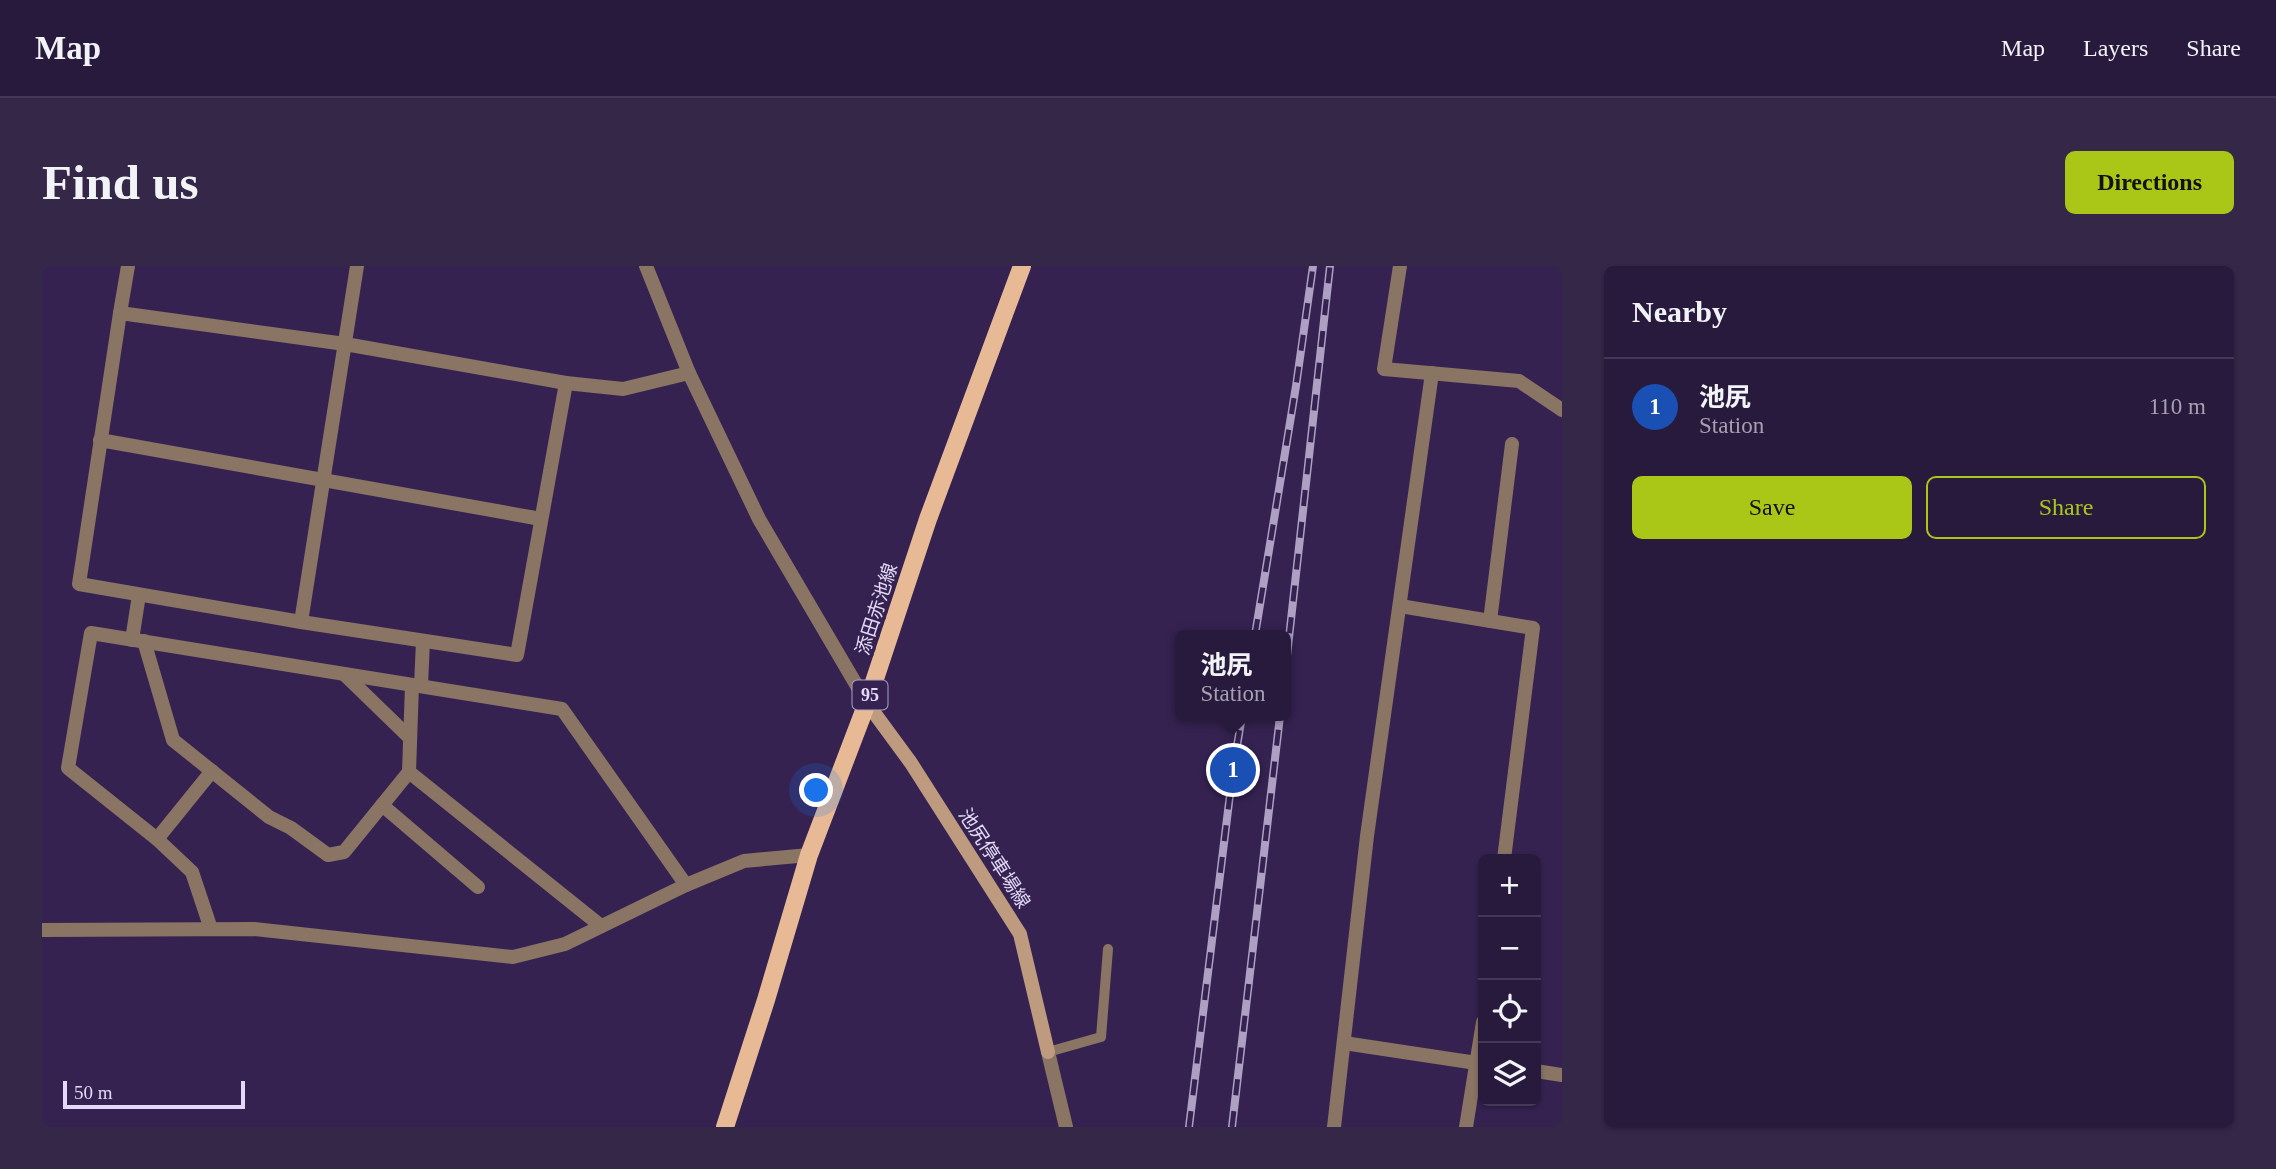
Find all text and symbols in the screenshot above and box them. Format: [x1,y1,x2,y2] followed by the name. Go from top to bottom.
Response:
[35,30,101,66] text: Map
[2001,35,2045,61] text: Map
[2083,35,2148,61] text: Layers
[2186,35,2241,61] text: Share
[2065,151,2234,214] button: Directions
[42,155,199,210] text: Find us
[1632,295,1727,328] text: Nearby
[1699,383,1751,412] text: 池尻
[1649,394,1661,419] text: 1
[2149,394,2206,419] text: 110 m
[1699,413,1764,438] text: Station
[1632,476,1912,539] button: Save
[1926,476,2206,539] button: Share
[852,561,901,658] street label: 添田赤池線
[1175,630,1291,721] popup
[1200,651,1252,680] text: 池尻
[852,680,888,710] road number: 95
[1200,681,1266,706] text: Station
[1210,744,1256,796] pin: 1
[799,773,833,807] your location
[955,805,1034,912] street label: 池尻停車場線
[1478,854,1541,1106] map controls
[1478,854,1541,917] button: +
[1478,917,1541,980] button: −
[1478,980,1541,1043] button: locate
[1478,1043,1541,1106] button: layers
[63,1078,245,1110] scale bar
[74,1082,113,1103] text: 50 m

